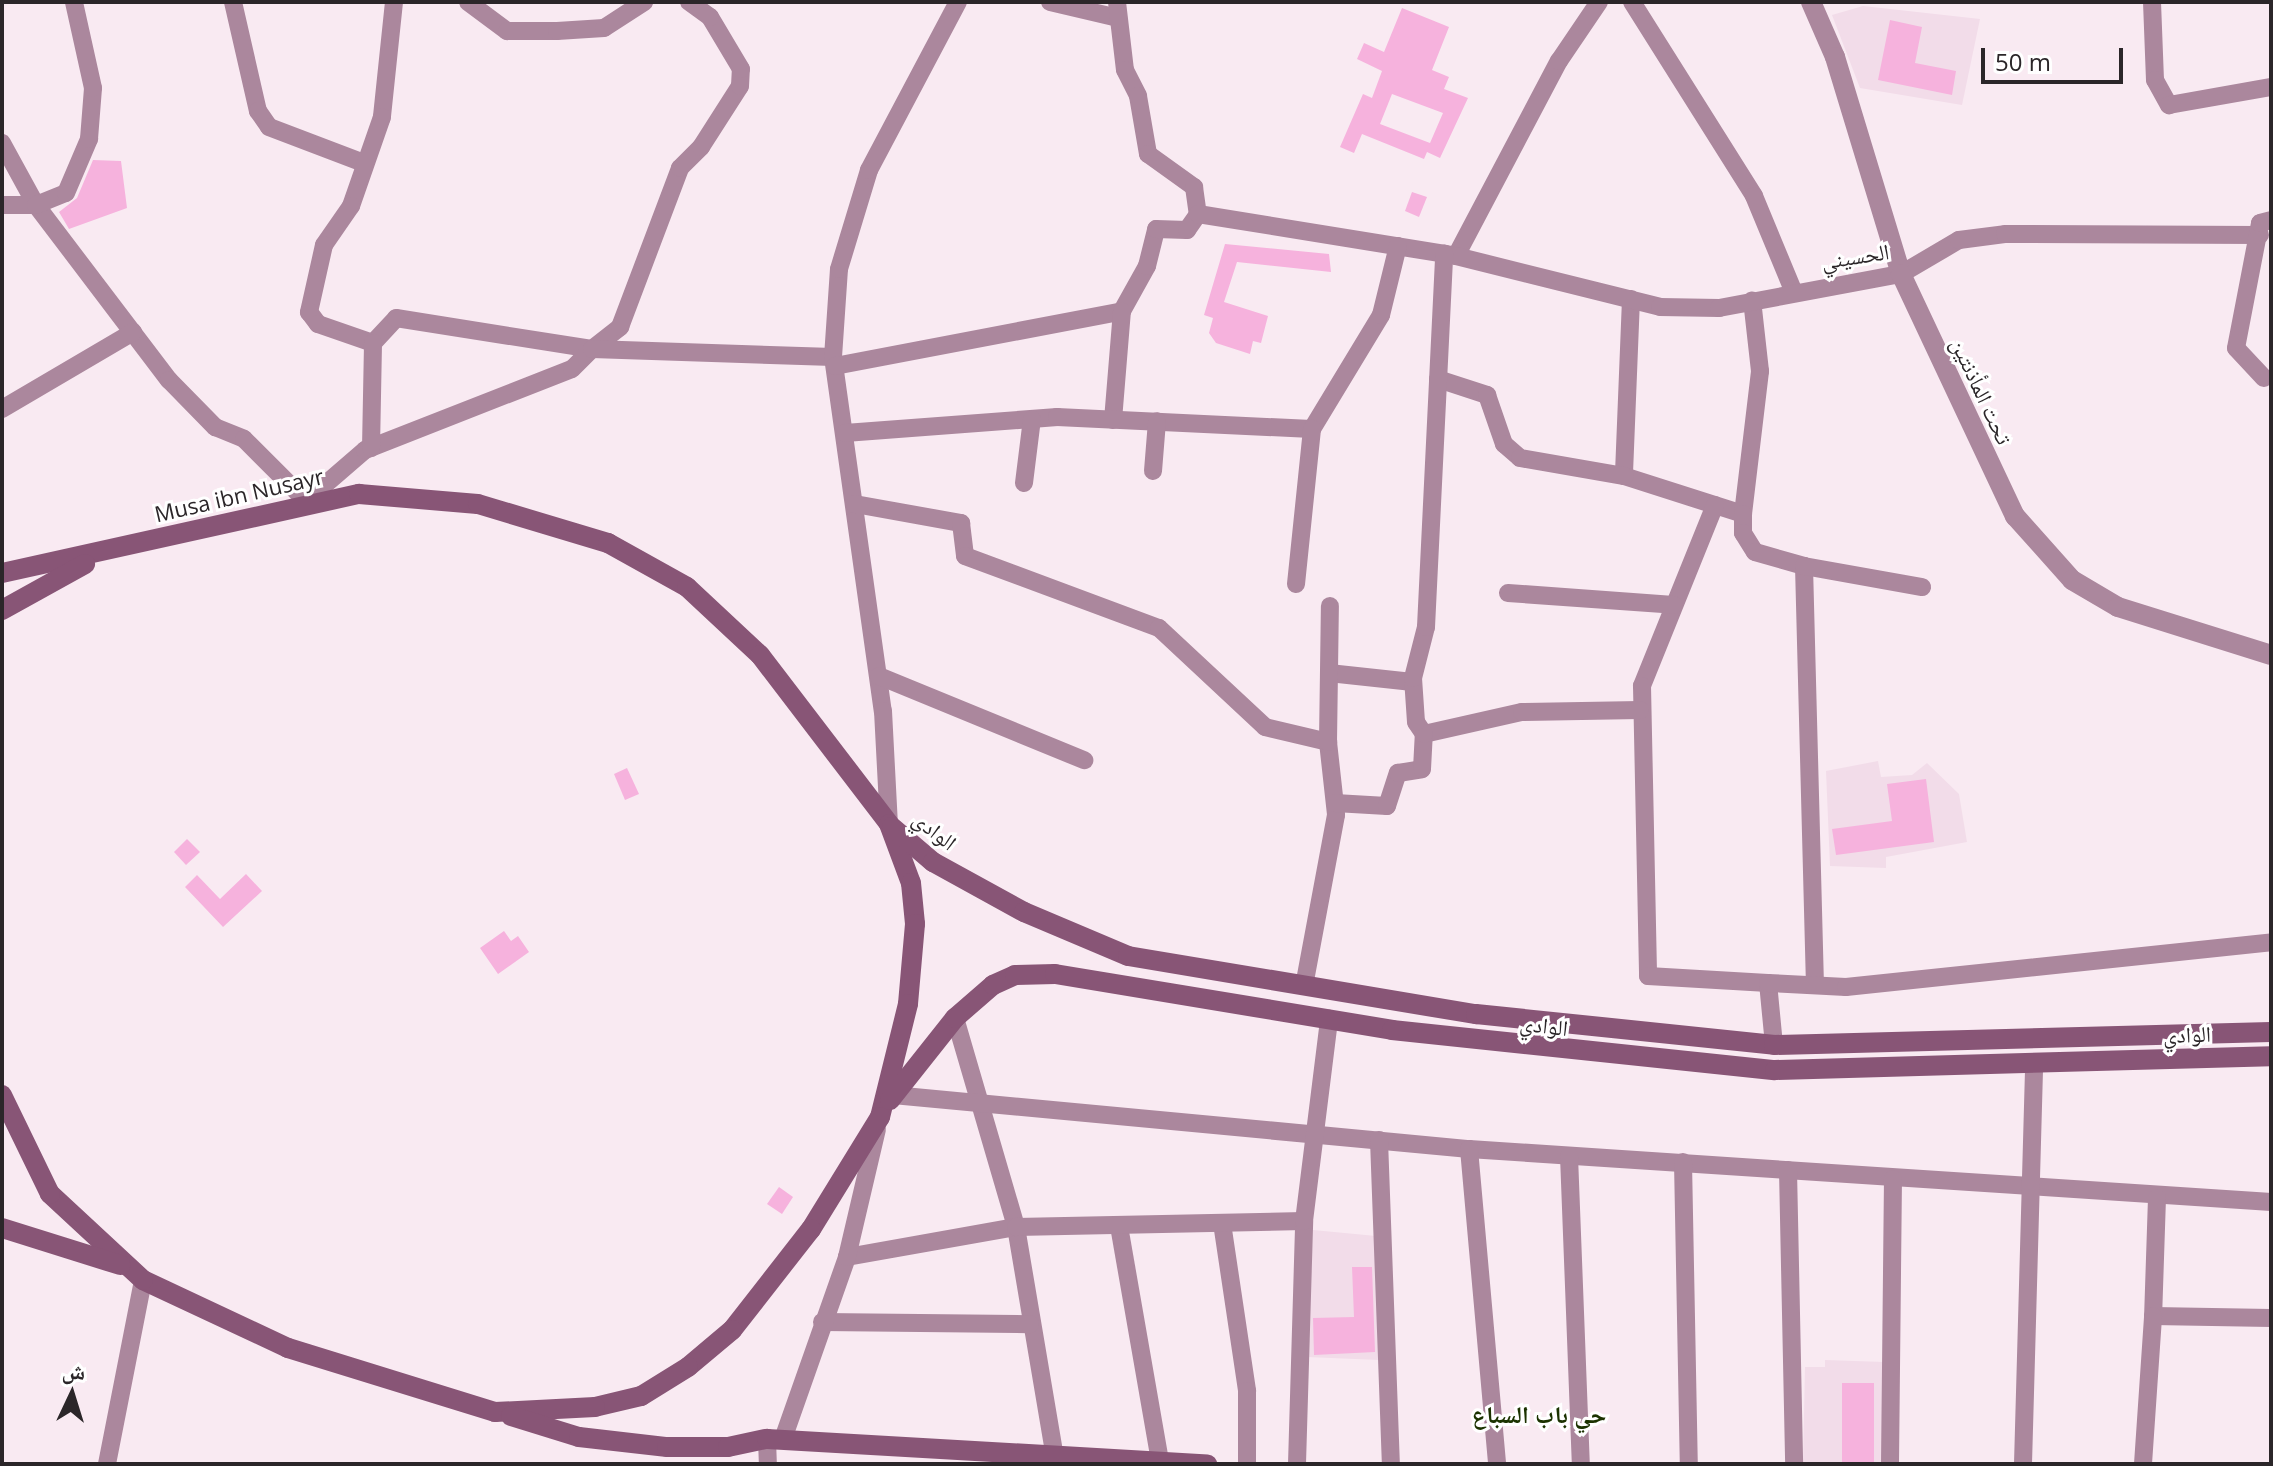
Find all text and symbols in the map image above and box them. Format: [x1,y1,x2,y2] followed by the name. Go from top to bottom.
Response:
[1985,32,2127,82] scale bar
[1995,45,2051,78] text: 50 m
[1819,238,1891,274] street label: الحسيني
[1946,334,2018,448] street label: تحت المأذنتين
[152,463,326,527] street label: Musa ibn Nusayr
[908,805,962,855] street label: الوادي
[1519,1009,1569,1041] street label: الوادي
[2162,1020,2212,1048] street label: الوادي
[32,1354,112,1434] north arrow
[61,1354,86,1386] text: ش
[1472,1400,1606,1428] district label: حي باب السباع

